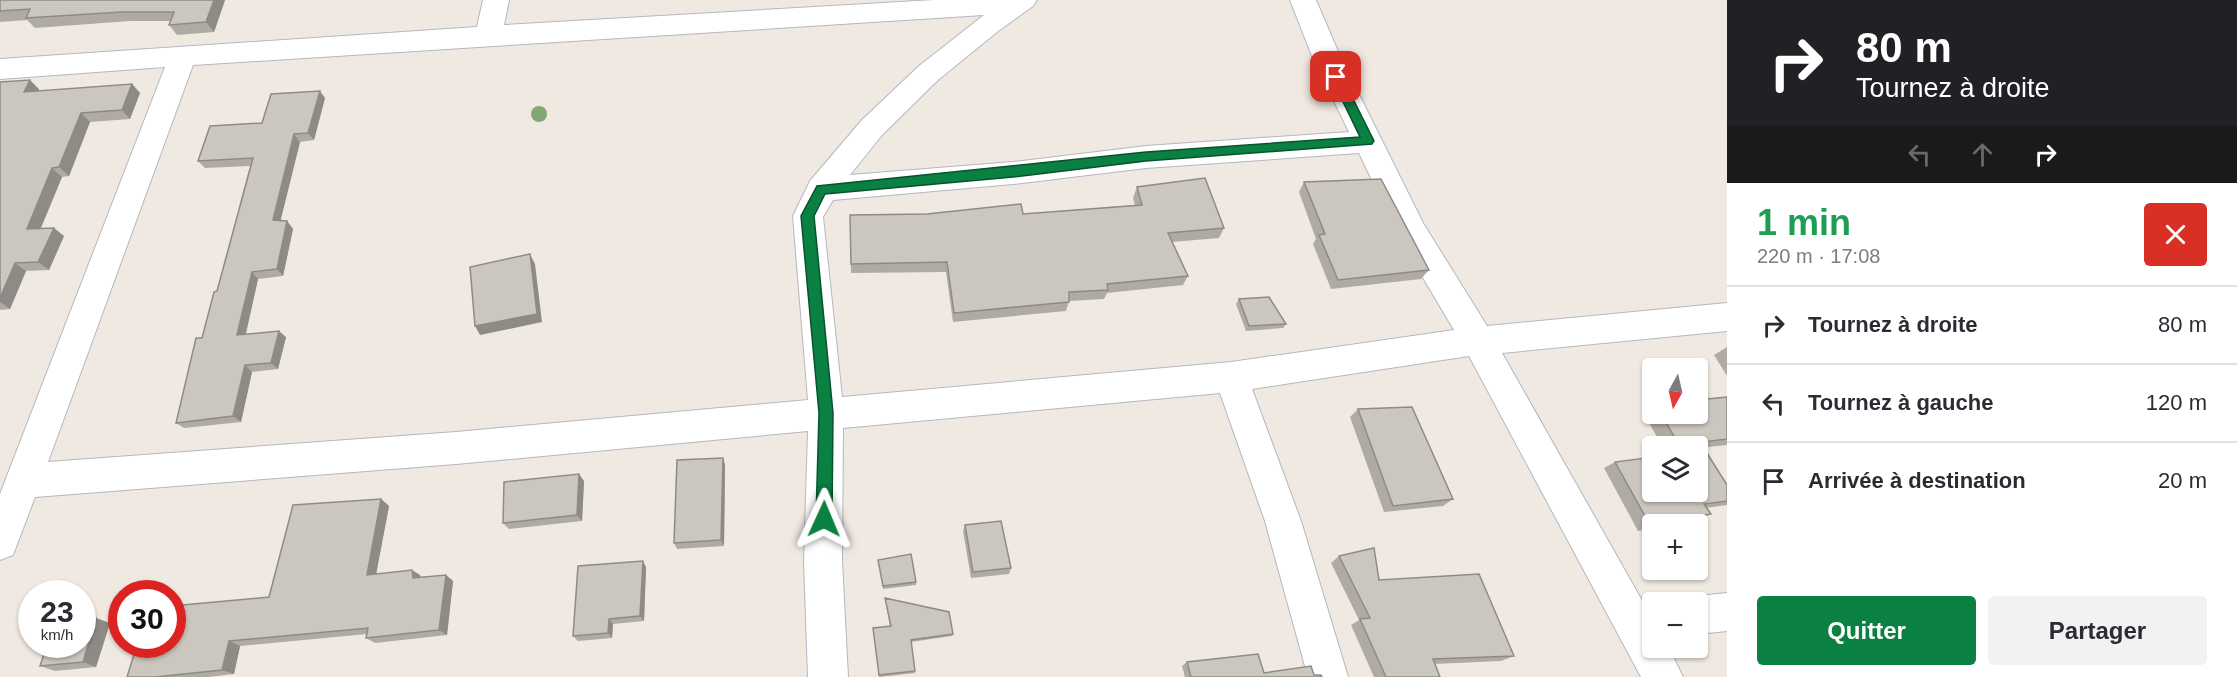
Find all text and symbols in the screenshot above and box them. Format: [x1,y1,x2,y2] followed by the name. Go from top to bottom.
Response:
[1757,24,1835,102] icon: right
[1856,24,1952,71] text: 80 m
[1310,51,1361,102] pin
[1319,60,1352,93] icon: arrive
[1856,73,2050,103] text: Tournez à droite
[1903,138,1936,171] icon: left
[1966,138,1999,171] icon: ahead
[2029,138,2062,171] icon: right
[1757,202,1851,243] text: 1 min
[2144,203,2207,266] button: close
[1757,245,1880,267] text: 220 m · 17:08
[1757,309,1790,342] icon: right
[1808,312,1978,337] text: Tournez à droite
[2158,312,2207,337] text: 80 m
[1642,358,1708,424] north arrow
[1642,358,1708,658] map controls
[1757,387,1790,420] icon: left
[1808,390,1993,415] text: Tournez à gauche
[2146,390,2207,415] text: 120 m
[1642,436,1708,502] button: layers
[1757,465,1790,498] icon: arrive
[1808,468,2026,493] text: Arrivée à destination
[2158,468,2207,493] text: 20 m
[792,487,856,551] position arrow
[1642,514,1708,580] button: +
[108,580,186,658] speed limit sign: 30
[1642,592,1708,658] button: −
[40,595,74,628] text: 23
[1757,596,1976,665] button: Quitter
[1988,596,2207,665] button: Partager
[41,626,73,643] text: km/h

